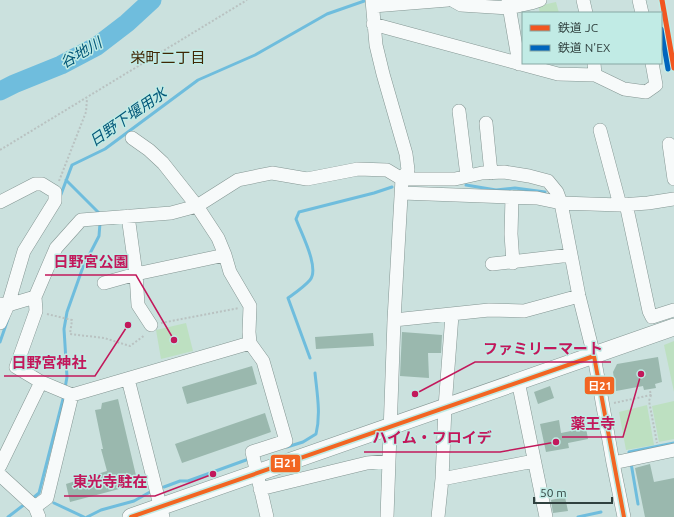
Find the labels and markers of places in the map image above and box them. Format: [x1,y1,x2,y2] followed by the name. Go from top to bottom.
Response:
[45,248,136,275] callout: 日野宮公園
[475,335,611,362] callout: ファミリーマート
[4,349,95,376] callout: 日野宮神社
[562,410,623,437] callout: 薬王寺
[364,425,500,452] callout: ハイム・フロイデ
[64,469,155,496] callout: 東光寺駐在

